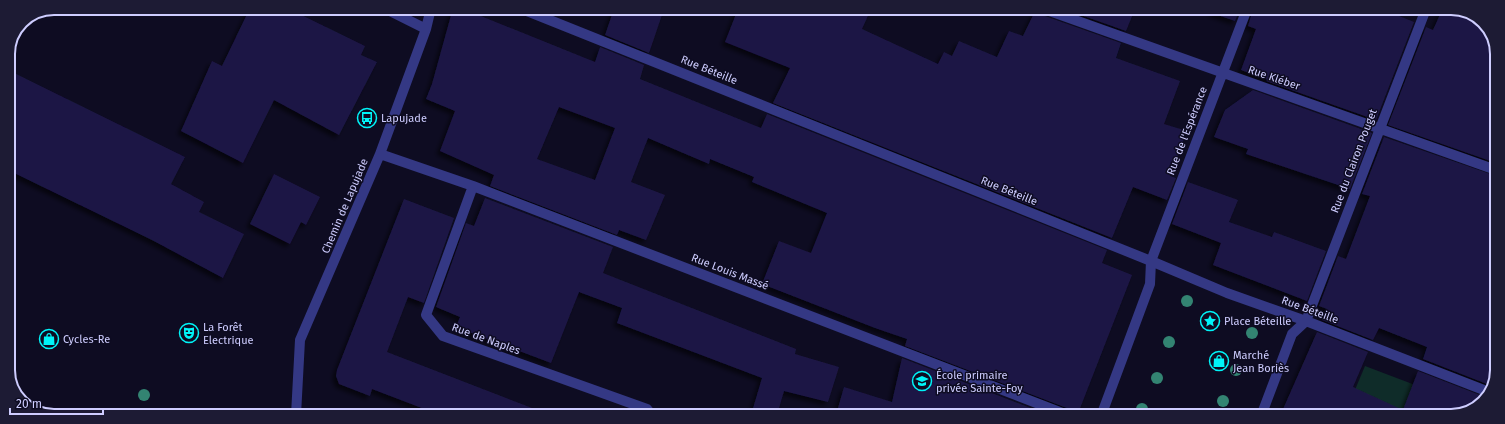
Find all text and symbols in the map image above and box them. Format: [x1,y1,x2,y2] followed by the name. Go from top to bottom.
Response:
[679,53,739,87] street label: Rue Béteille
[1246,63,1303,93] street label: Rue Kléber
[1164,85,1210,177] street label: Rue de l'Espérance
[356,107,378,129] bus stop icon: Lapujade
[1328,107,1380,215] street label: Rue du Clairon Pouget
[381,112,427,125] place label: Lapujade
[319,157,371,255] street label: Chemin de Lapujade
[979,174,1039,208] street label: Rue Béteille
[690,251,770,293] street label: Rue Louis Massé
[1280,294,1340,326] street label: Rue Béteille
[1199,310,1221,332] place icon: Place Béteille
[1224,315,1291,328] place label: Place Béteille
[203,321,254,347] place label: La Forêt Electrique
[450,321,522,357] street label: Rue de Naples
[178,322,200,344] theatre icon: La Forêt Electrique
[38,328,60,350] shop icon: Cycles-Re
[63,333,110,346] place label: Cycles-Re
[1233,349,1289,375] place label: Marché Jean Boriès
[1208,350,1230,372] shop icon: Marché Jean Boriès
[936,368,1023,395] place label: École primaire privée Sainte-Foy
[911,370,933,392] school or university icon: École primaire privée Sainte-Foy
[10,390,103,416] scale bar
[16,397,42,411] text: 20 m

